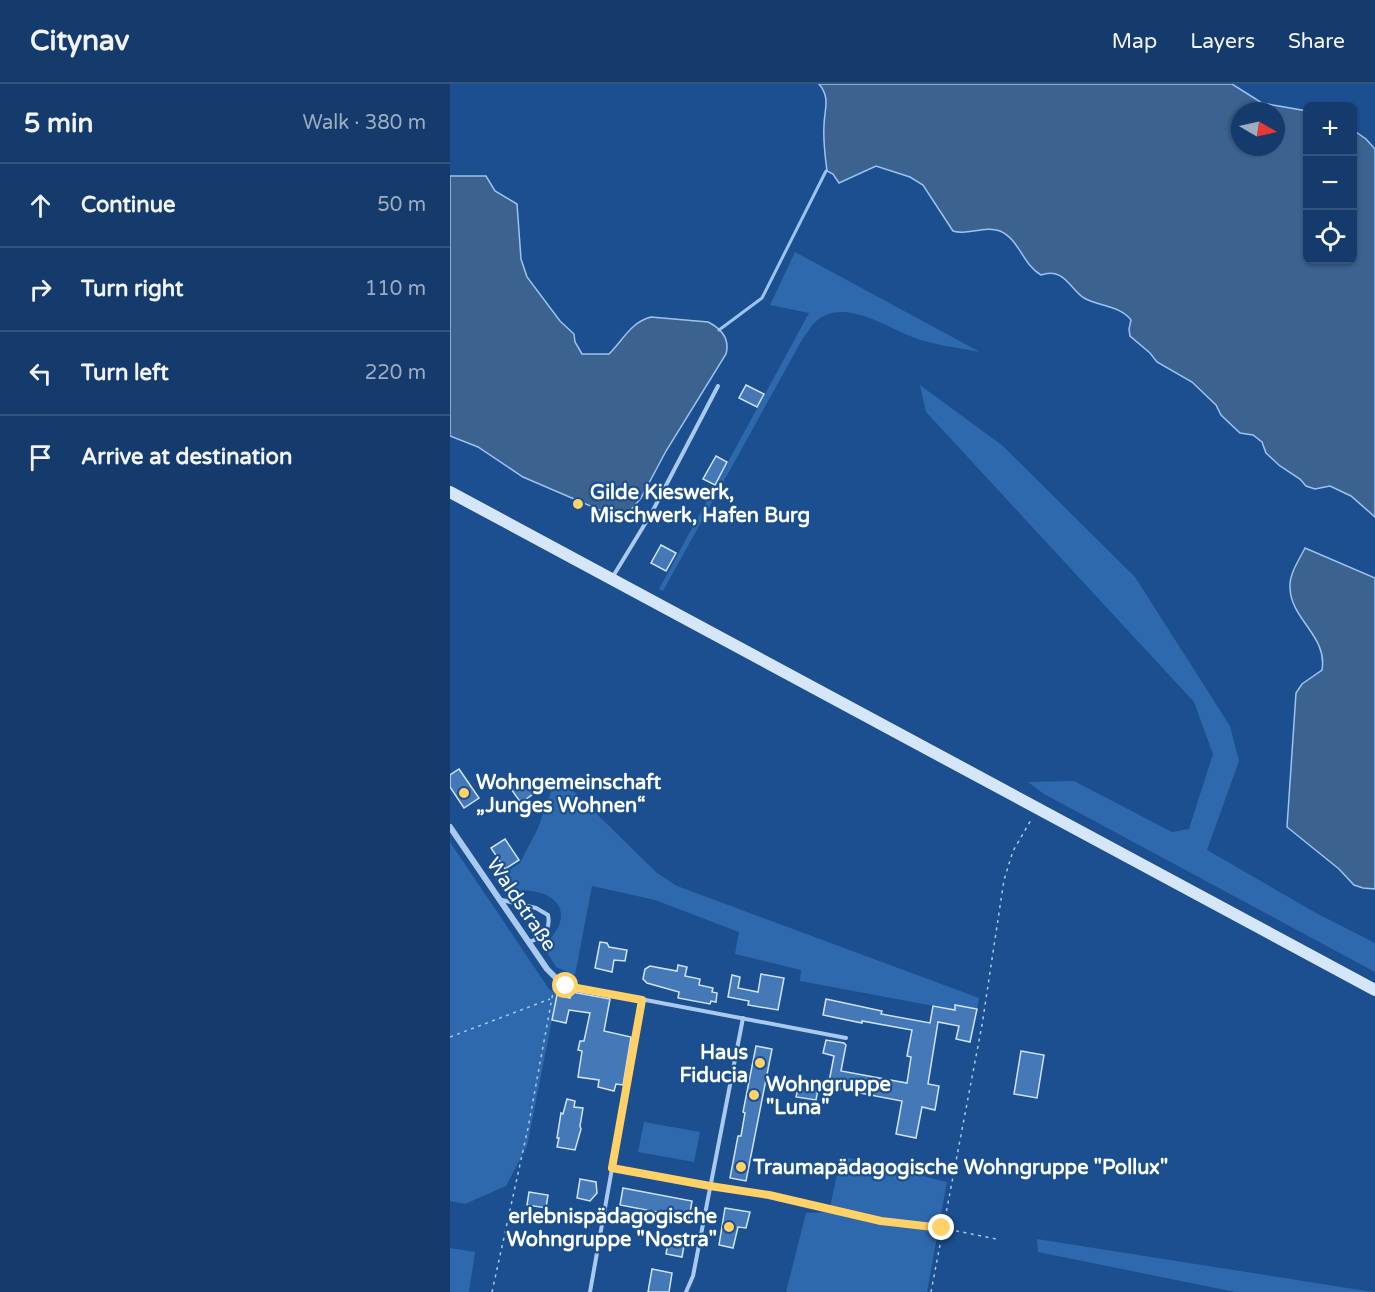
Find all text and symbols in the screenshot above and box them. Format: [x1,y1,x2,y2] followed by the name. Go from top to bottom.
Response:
[30,24,129,58] text: Citynav
[1112,29,1157,54] text: Map
[1190,29,1255,54] text: Layers
[1288,29,1345,54] text: Share
[1231,102,1285,156] north arrow
[1303,102,1357,264] map controls
[1303,102,1357,156] button: +
[24,108,93,139] text: 5 min
[303,111,426,135] text: Walk · 380 m
[1303,156,1357,210] button: −
[24,189,57,222] icon: ahead
[81,192,176,218] text: Continue
[377,193,426,217] text: 50 m
[1303,210,1357,264] button: locate
[24,273,57,306] icon: right
[81,276,183,302] text: Turn right
[365,277,426,301] text: 110 m
[24,357,57,390] icon: left
[81,360,169,386] text: Turn left
[365,361,426,385] text: 220 m
[24,441,57,474] icon: arrive
[81,444,292,470] text: Arrive at destination
[590,481,810,528] place label: Gilde Kieswerk, Mischwerk, Hafen Burg
[571,497,585,511] marker: Gilde Kieswerk, Mischwerk, Hafen Burg
[476,771,661,818] place label: Wohngemeinschaft „Junges Wohnen“
[457,786,471,800] marker: Wohngemeinschaft „Junges Wohnen“
[481,853,561,956] street label: Waldstraße
[552,972,578,998] route start
[679,1041,748,1088] place label: Haus Fiducia
[753,1056,767,1070] marker: Haus Fiducia
[766,1073,891,1120] place label: Wohngruppe "Luna"
[747,1088,761,1102] marker: Wohngruppe "Luna"
[752,1156,1168,1180] place label: Traumapädagogische Wohngruppe "Pollux"
[734,1160,748,1174] marker: Traumapädagogische Wohngruppe "Pollux"
[507,1205,717,1252] place label: erlebnispädagogische Wohngruppe "Nostra"
[928,1214,954,1240] route end
[722,1220,736,1234] marker: erlebnispädagogische Wohngruppe "Nostra"

